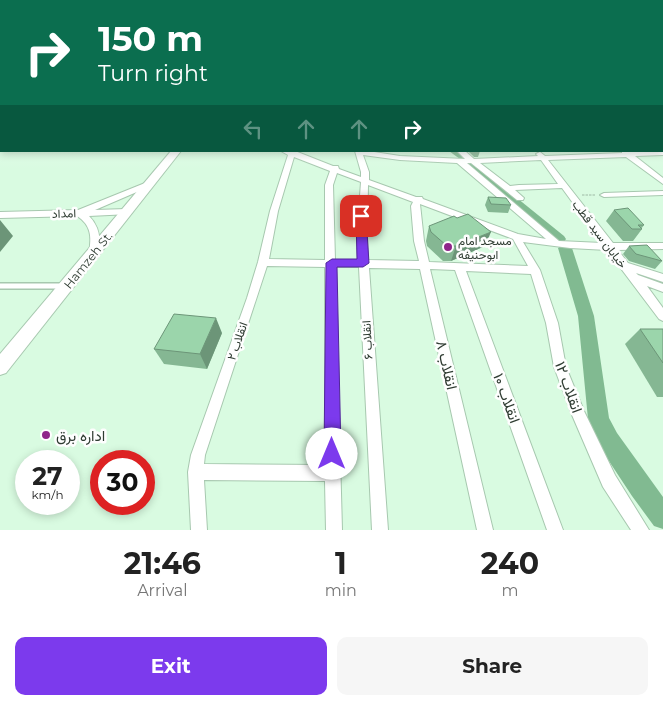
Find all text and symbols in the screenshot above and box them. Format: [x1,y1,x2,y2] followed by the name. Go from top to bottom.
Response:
[98,17,203,60] text: 150 m
[15,20,80,85] icon: right
[98,60,208,87] text: Turn right
[239,115,267,143] icon: left
[292,115,320,143] icon: ahead
[345,115,373,143] icon: ahead
[398,115,426,143] icon: right
[340,195,382,237] pin
[569,197,631,271] street label: خیابان سید قطب
[347,202,375,230] icon: arrive
[52,205,76,221] street label: امداد
[60,228,116,292] street label: Hamzeh St.
[458,233,512,263] place label: مسجد امام ابوحنیفه
[442,241,454,253] marker: مسجد امام ابوحنیفه
[224,320,250,362] street label: انقلاب ۲
[358,320,376,360] street label: انقلاب ۶
[432,338,462,392] street label: انقلاب ۸
[551,359,587,415] street label: انقلاب ۱۲
[489,370,525,426] street label: انقلاب ۱۰
[56,426,105,445] place label: اداره برق
[305,427,357,479] position arrow
[40,429,52,441] marker: اداره برق
[90,450,155,515] speed limit sign: 30
[32,461,63,491] text: 27
[31,487,64,502] text: km/h
[124,545,201,582] text: 21:46
[335,545,347,582] text: 1
[481,545,539,582] text: 240
[137,581,188,600] text: Arrival
[325,581,357,600] text: min
[501,581,518,600] text: m
[15,637,327,695] button: Exit
[337,637,648,695] button: Share

